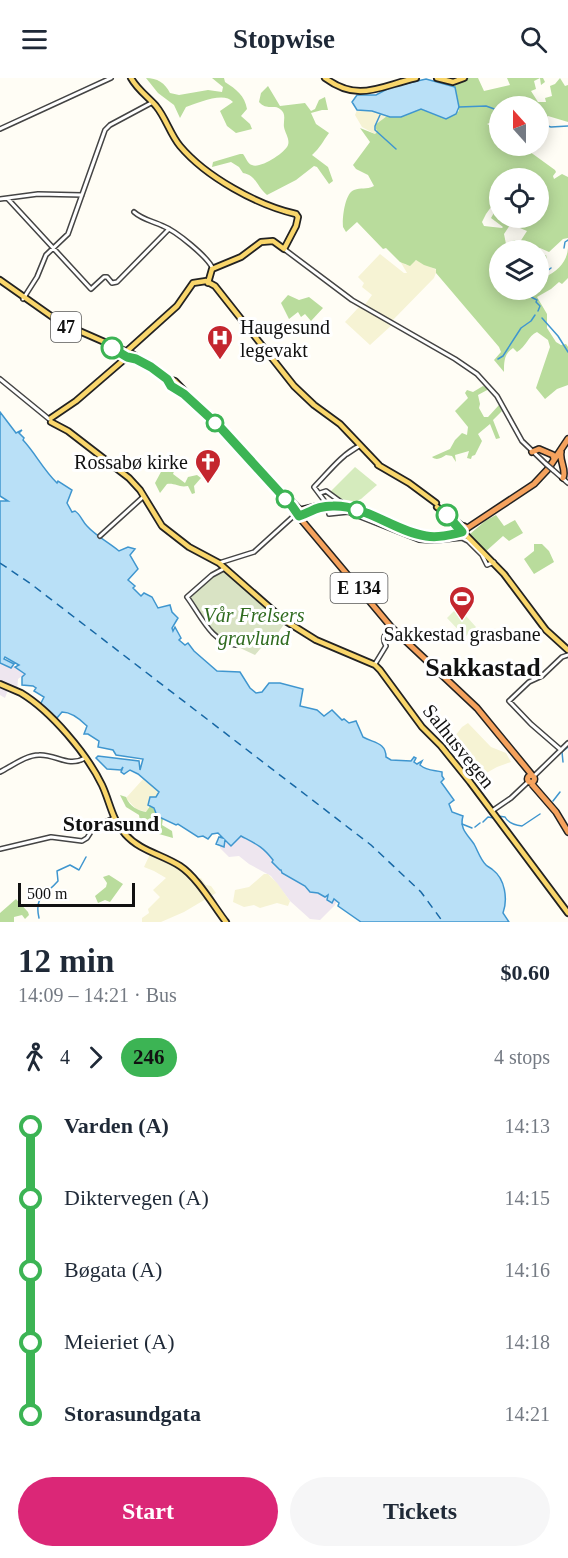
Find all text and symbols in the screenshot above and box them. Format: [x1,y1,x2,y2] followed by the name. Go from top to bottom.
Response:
[18,23,51,56] icon: menu
[517,23,550,56] icon: search
[233,24,335,54] text: Stopwise
[489,96,549,156] north arrow
[489,96,549,300] map controls
[489,168,549,228] button: locate
[489,240,549,300] button: layers
[51,312,81,342] road number: 47
[240,316,330,362] place label: Haugesund legevakt
[205,323,235,361] hospital icon: Haugesund legevakt
[101,337,123,359] unlabelled marker
[206,414,224,432] unlabelled marker
[193,447,223,485] church icon: Rossabø kirke
[74,451,188,473] place label: Rossabø kirke
[276,490,294,508] unlabelled marker
[348,501,366,519] unlabelled marker
[436,504,458,526] unlabelled marker
[330,573,388,603] road number: E 134
[447,584,477,622] sports icon: Sakkestad grasbane
[204,604,305,650] park label: Vår Frelsers gravlund
[383,623,541,646] place label: Sakkestad grasbane
[425,653,541,682] district label: Sakkastad
[418,700,499,793] street label: Salhusvegen
[63,811,159,836] district label: Storasund
[18,880,135,908] scale bar
[27,885,67,902] text: 500 m
[18,943,114,979] text: 12 min
[501,960,550,985] text: $0.60
[18,984,177,1006] text: 14:09 – 14:21 · Bus
[18,1041,51,1074] icon: walk
[79,1041,112,1074] icon: forward
[133,1045,165,1069] text: 246
[60,1046,70,1068] text: 4
[494,1046,550,1068] text: 4 stops
[64,1113,169,1138] text: Varden (A)
[504,1115,550,1137] text: 14:13
[64,1185,209,1210] text: Diktervegen (A)
[504,1187,550,1209] text: 14:15
[64,1257,162,1282] text: Bøgata (A)
[504,1259,550,1281] text: 14:16
[64,1329,175,1354] text: Meieriet (A)
[504,1331,550,1353] text: 14:18
[64,1401,201,1426] text: Storasundgata
[504,1403,550,1425] text: 14:21
[18,1477,278,1546] button: Start
[290,1477,550,1546] button: Tickets

